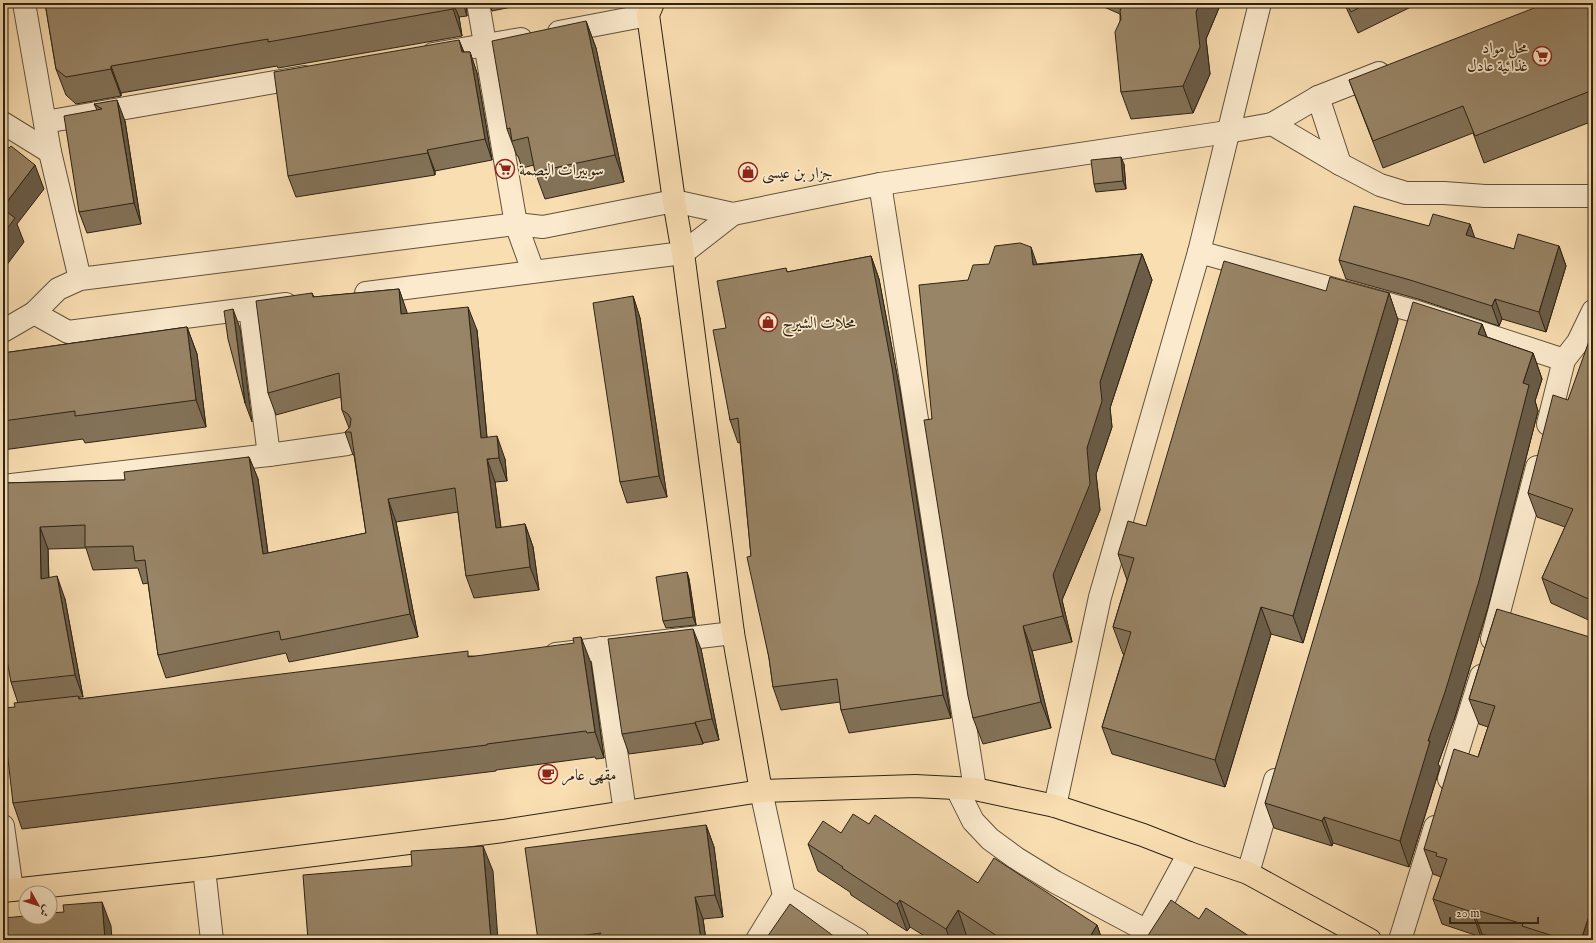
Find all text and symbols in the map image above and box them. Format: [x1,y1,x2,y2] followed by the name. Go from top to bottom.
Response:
[1467,39,1528,77] place label: محل مواد غذائية عادل
[1531,45,1553,67] supermarket icon: محل مواد غذائية عادل
[494,158,516,180] supermarket icon: سوبيرات البصمة
[519,161,604,181] place label: سوبيرات البصمة
[737,161,759,183] shop icon: جزار بن عيسى
[762,164,833,184] place label: جزار بن عيسى
[757,311,779,333] shop icon: محلات الشيرح
[782,314,856,337] place label: محلات الشيرح
[537,763,559,785] cafe icon: مقهى عامر
[562,766,616,786] place label: مقهى عامر
[18,885,58,925] north arrow
[1450,899,1538,925] scale bar
[36,902,54,919] text: ش
[1456,906,1479,921] text: 20 m

